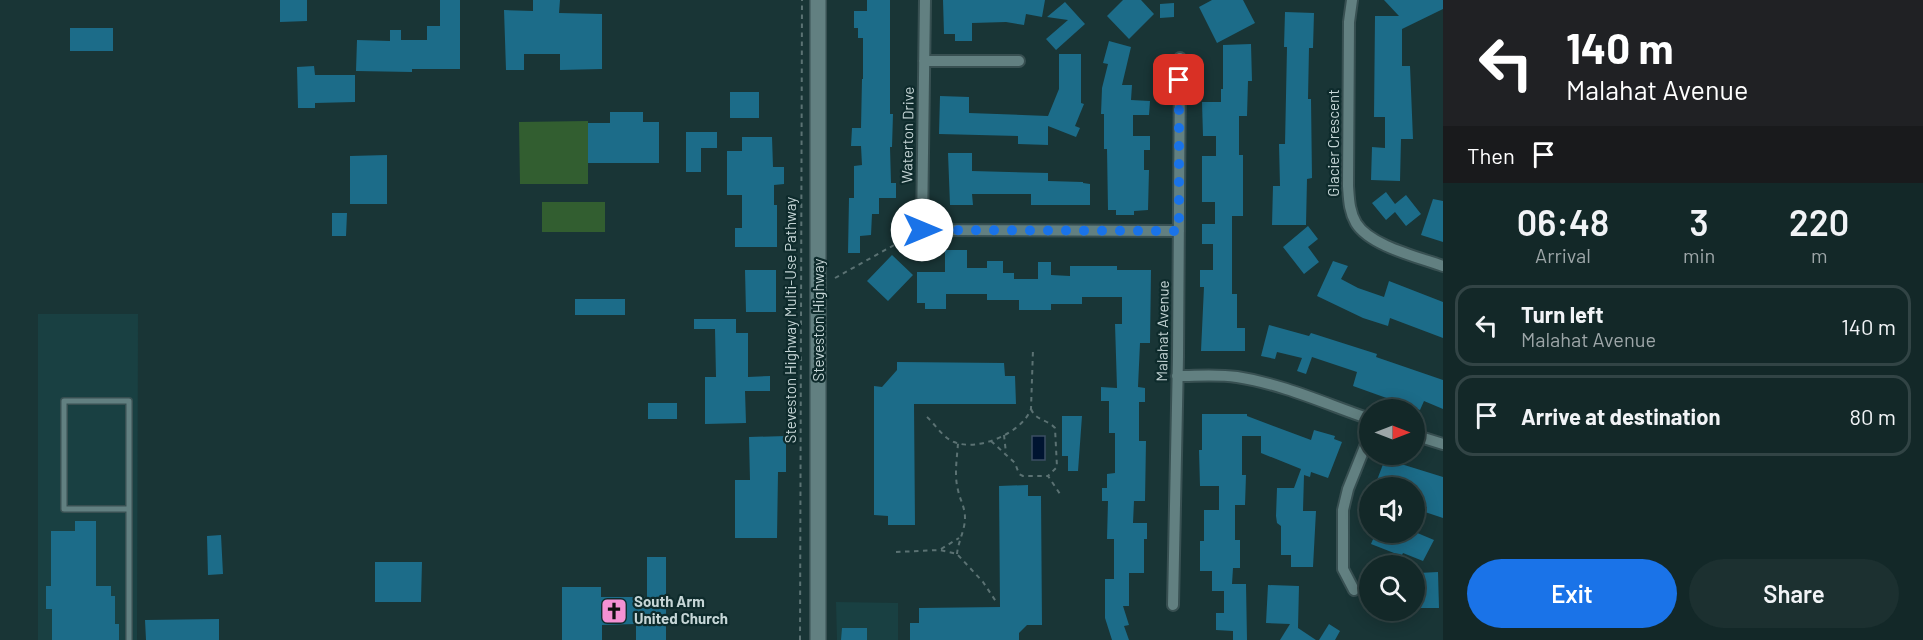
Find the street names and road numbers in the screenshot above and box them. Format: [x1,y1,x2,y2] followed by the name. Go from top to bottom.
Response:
[897,86,917,184] street label: Waterton Drive
[1324,89,1342,197] street label: Glacier Crescent
[781,197,799,443] street label: Steveston Highway Multi-Use Pathway
[809,258,827,381] street label: Steveston Highway
[1152,280,1172,382] street label: Malahat Avenue

